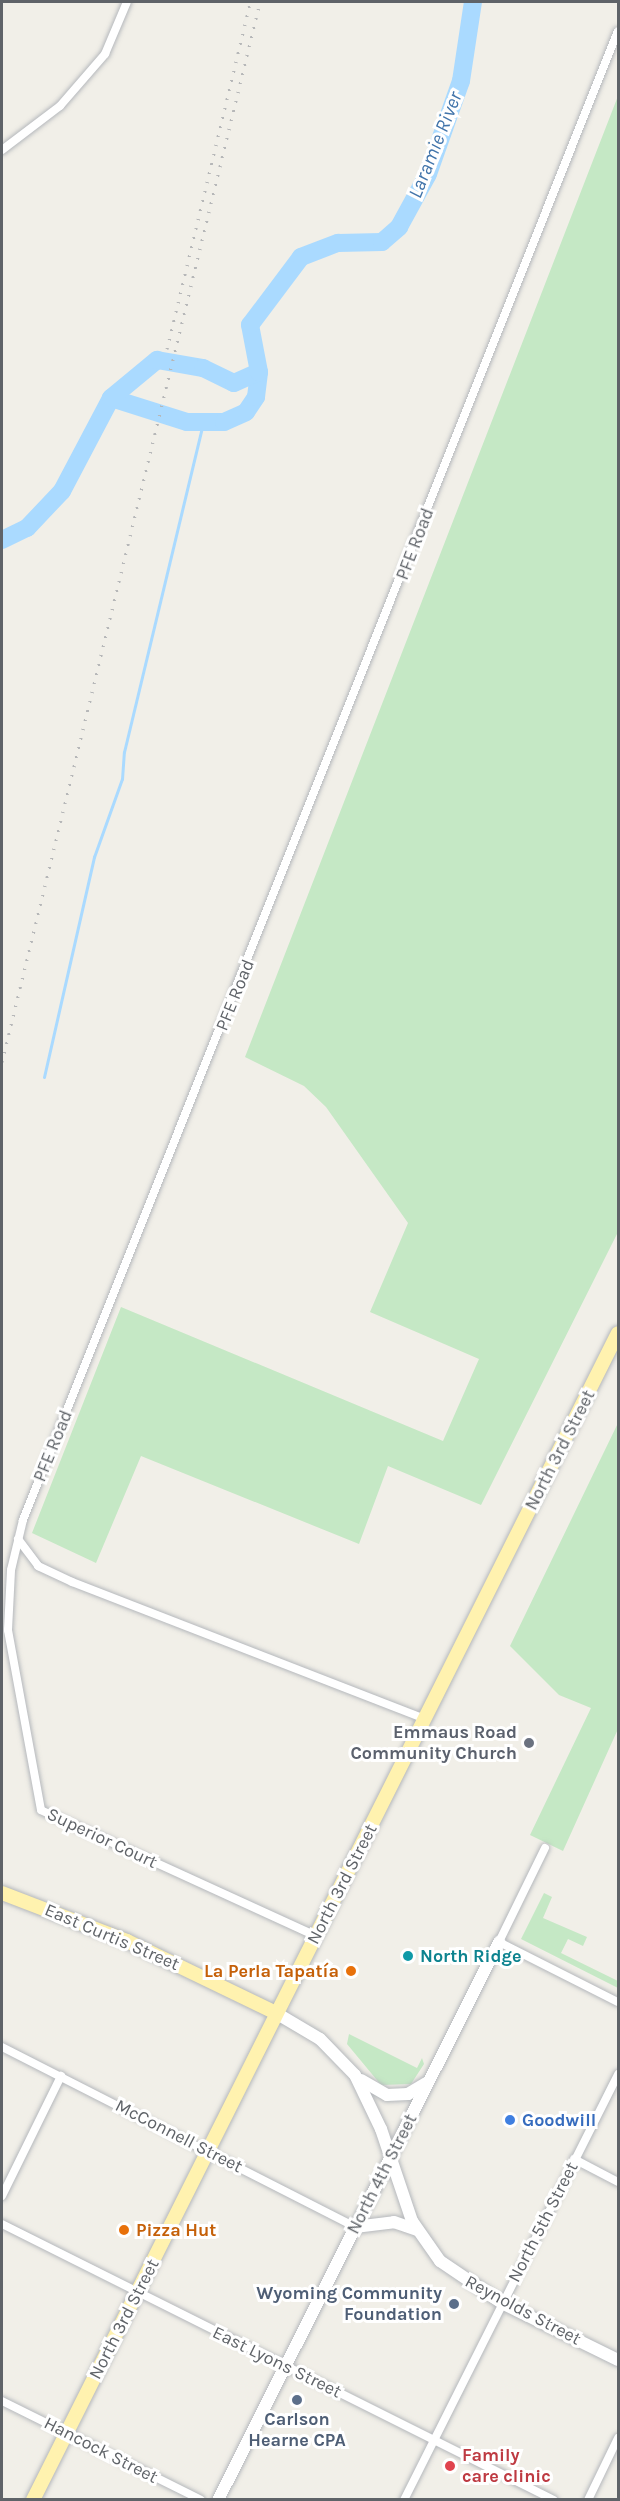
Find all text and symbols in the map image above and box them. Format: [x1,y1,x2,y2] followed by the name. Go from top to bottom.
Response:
[403,88,467,202] water label: Laramie River
[391,505,439,583] street label: PFE Road
[211,956,259,1034] street label: PFE Road
[520,1386,600,1514] street label: North 3rd Street
[29,1407,77,1485] street label: PFE Road
[350,1722,517,1764] place label: Emmaus Road Community Church
[522,1736,536,1750] marker: Emmaus Road Community Church
[43,1803,161,1873] street label: Superior Court
[302,1820,382,1948] street label: North 3rd Street
[41,1899,183,1975] street label: East Curtis Street
[420,1945,522,1967] place label: North Ridge
[401,1949,415,1963] marker: North Ridge
[204,1960,339,1982] place label: La Perla Tapatía
[344,1964,358,1978] marker: La Perla Tapatía
[112,2095,246,2177] street label: McConnell Street
[522,2109,596,2131] place label: Goodwill
[342,2110,422,2238] street label: North 4th Street
[503,2113,517,2127] marker: Goodwill
[503,2158,583,2286] street label: North 5th Street
[136,2219,216,2241] place label: Pizza Hut
[117,2223,131,2237] marker: Pizza Hut
[84,2255,164,2383] street label: North 3rd Street
[461,2270,585,2350] street label: Reynolds Street
[256,2283,442,2326] place label: Wyoming Community Foundation
[447,2297,461,2311] marker: Wyoming Community Foundation
[209,2321,345,2403] street label: East Lyons Street
[290,2393,304,2407] marker: Carlson Hearne CPA
[248,2409,346,2452] place label: Carlson Hearne CPA
[40,2412,162,2488] street label: Hancock Street
[462,2445,551,2488] place label: Family care clinic
[443,2459,457,2473] marker: Family care clinic

